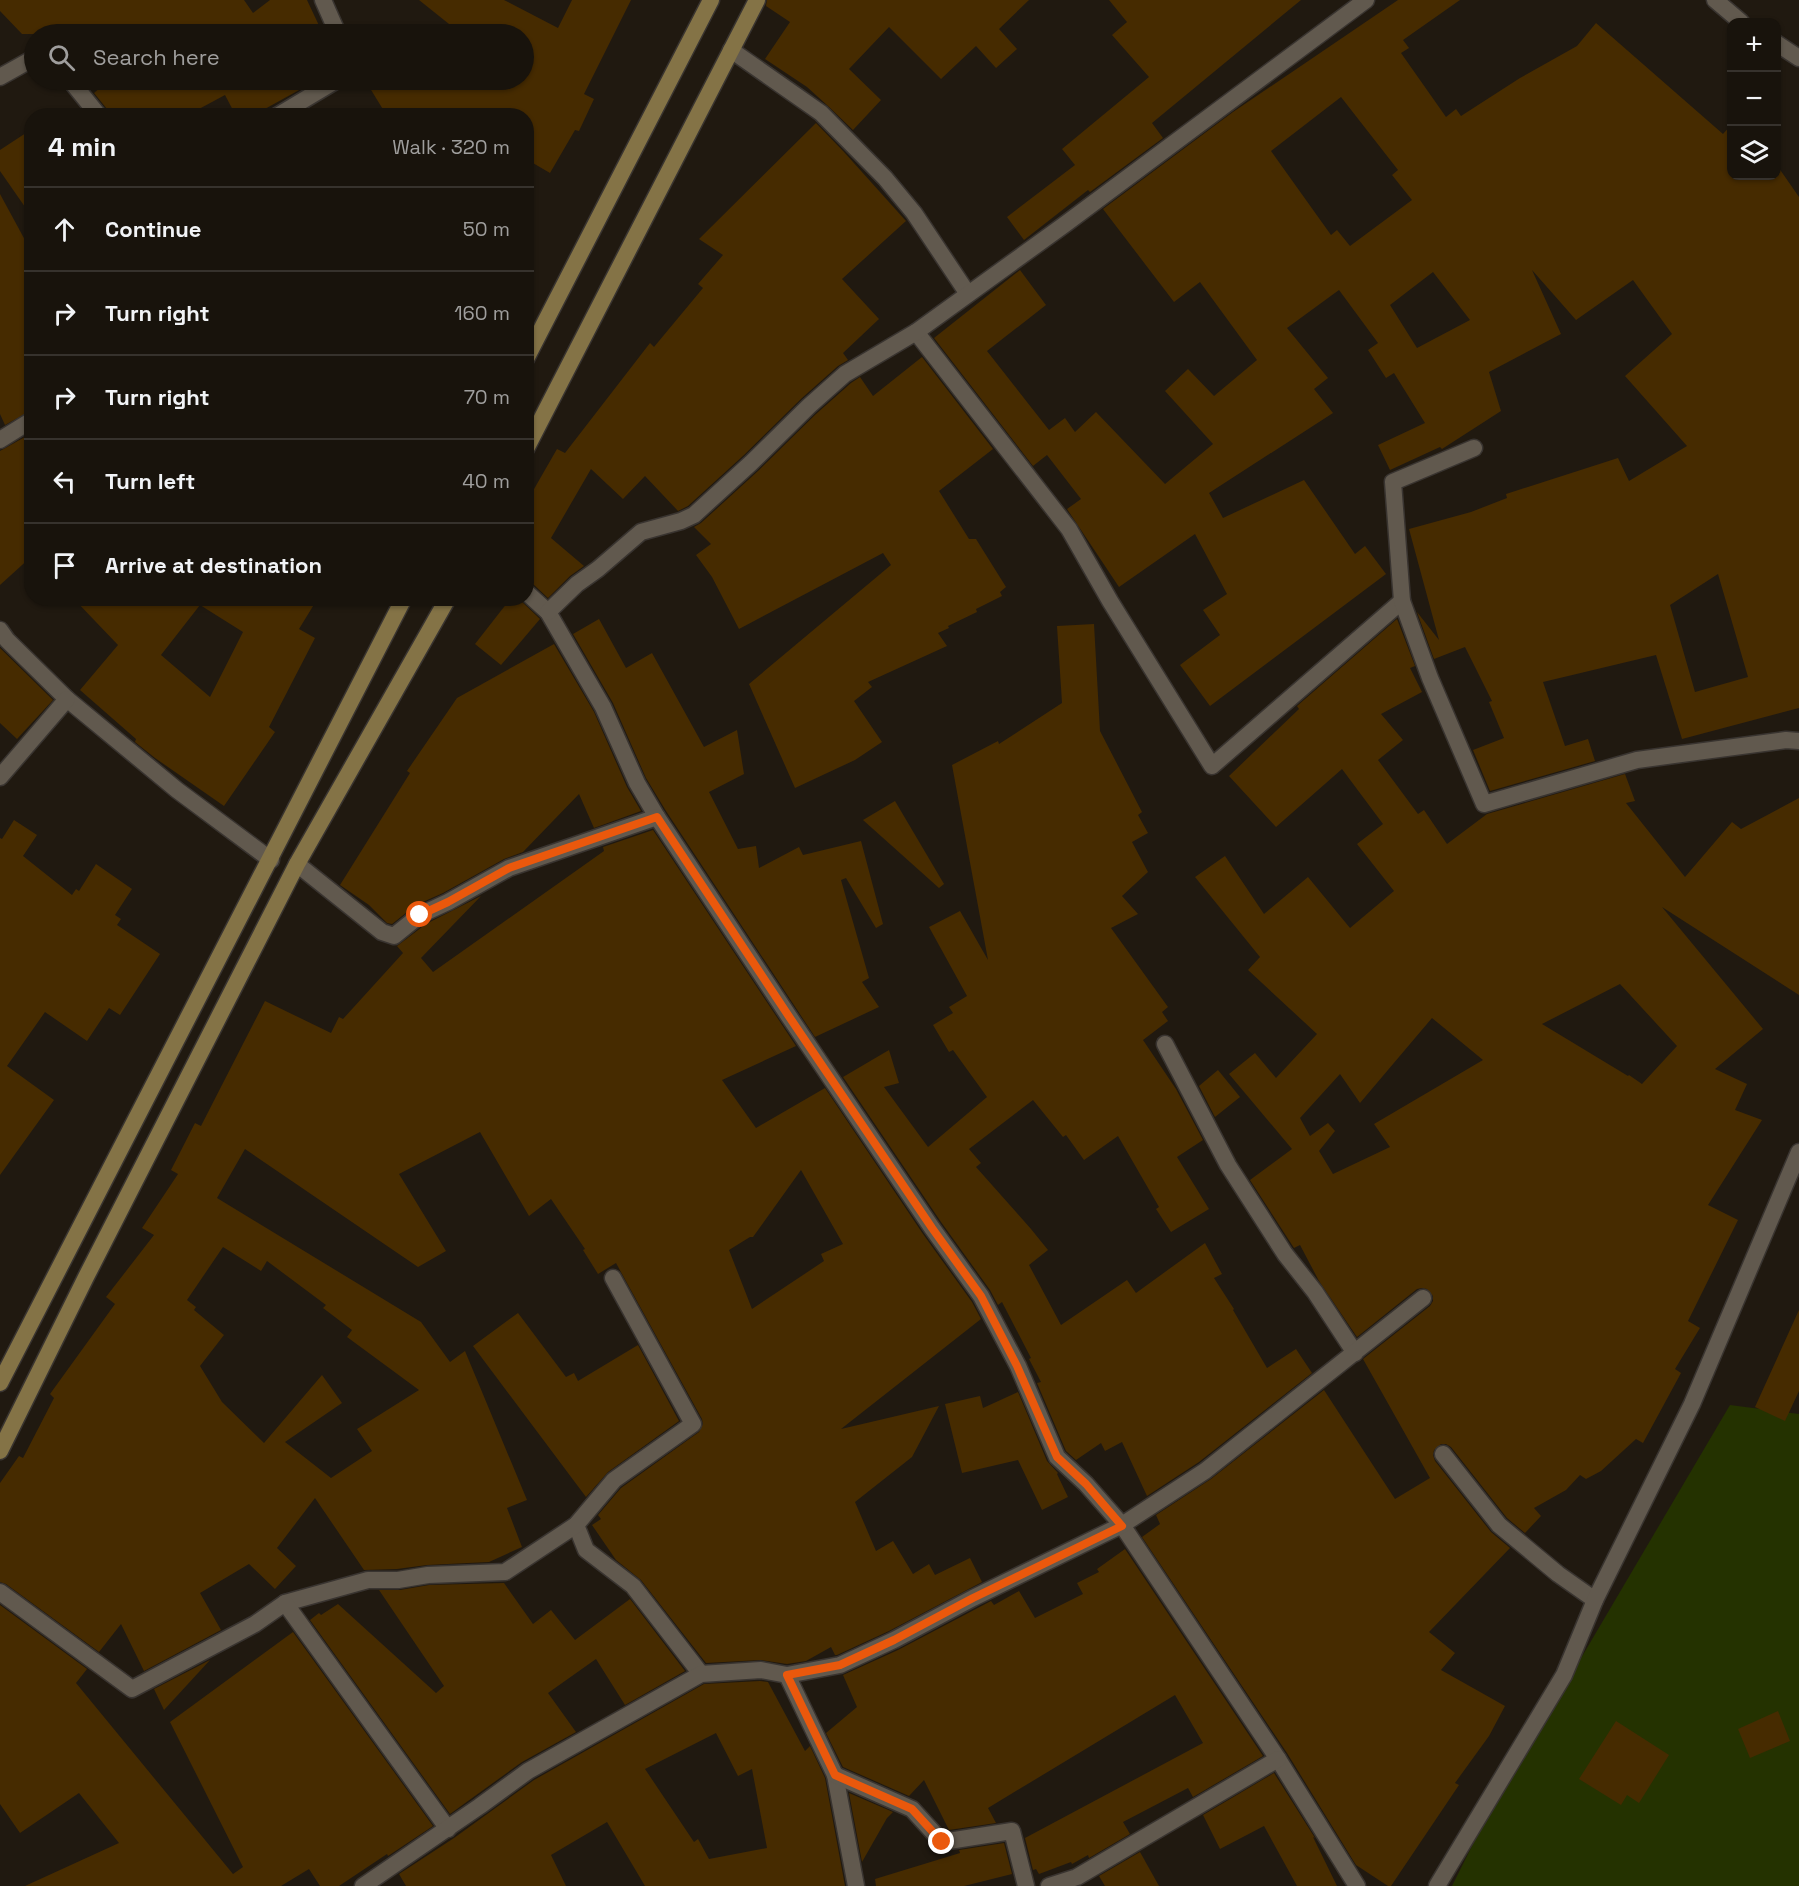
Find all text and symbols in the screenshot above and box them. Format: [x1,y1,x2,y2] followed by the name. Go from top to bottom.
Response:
[1727,18,1781,180] map controls
[1727,18,1781,72] button: +
[24,24,534,90] search box
[45,41,78,74] icon: search
[93,43,220,71] text: Search here
[1727,72,1781,126] button: −
[1727,126,1781,180] button: layers
[48,130,116,164] text: 4 min
[392,134,510,160] text: Walk · 320 m
[48,213,81,246] icon: ahead
[105,215,201,243] text: Continue
[463,216,510,242] text: 50 m
[48,297,81,330] icon: right
[105,299,210,327] text: Turn right
[454,300,510,326] text: 160 m
[48,381,81,414] icon: right
[105,383,210,411] text: Turn right
[464,384,510,410] text: 70 m
[48,465,81,498] icon: left
[105,467,195,495] text: Turn left
[462,468,510,494] text: 40 m
[48,549,81,582] icon: arrive
[105,551,322,579] text: Arrive at destination
[406,901,432,927] route start
[928,1828,954,1854] route end

